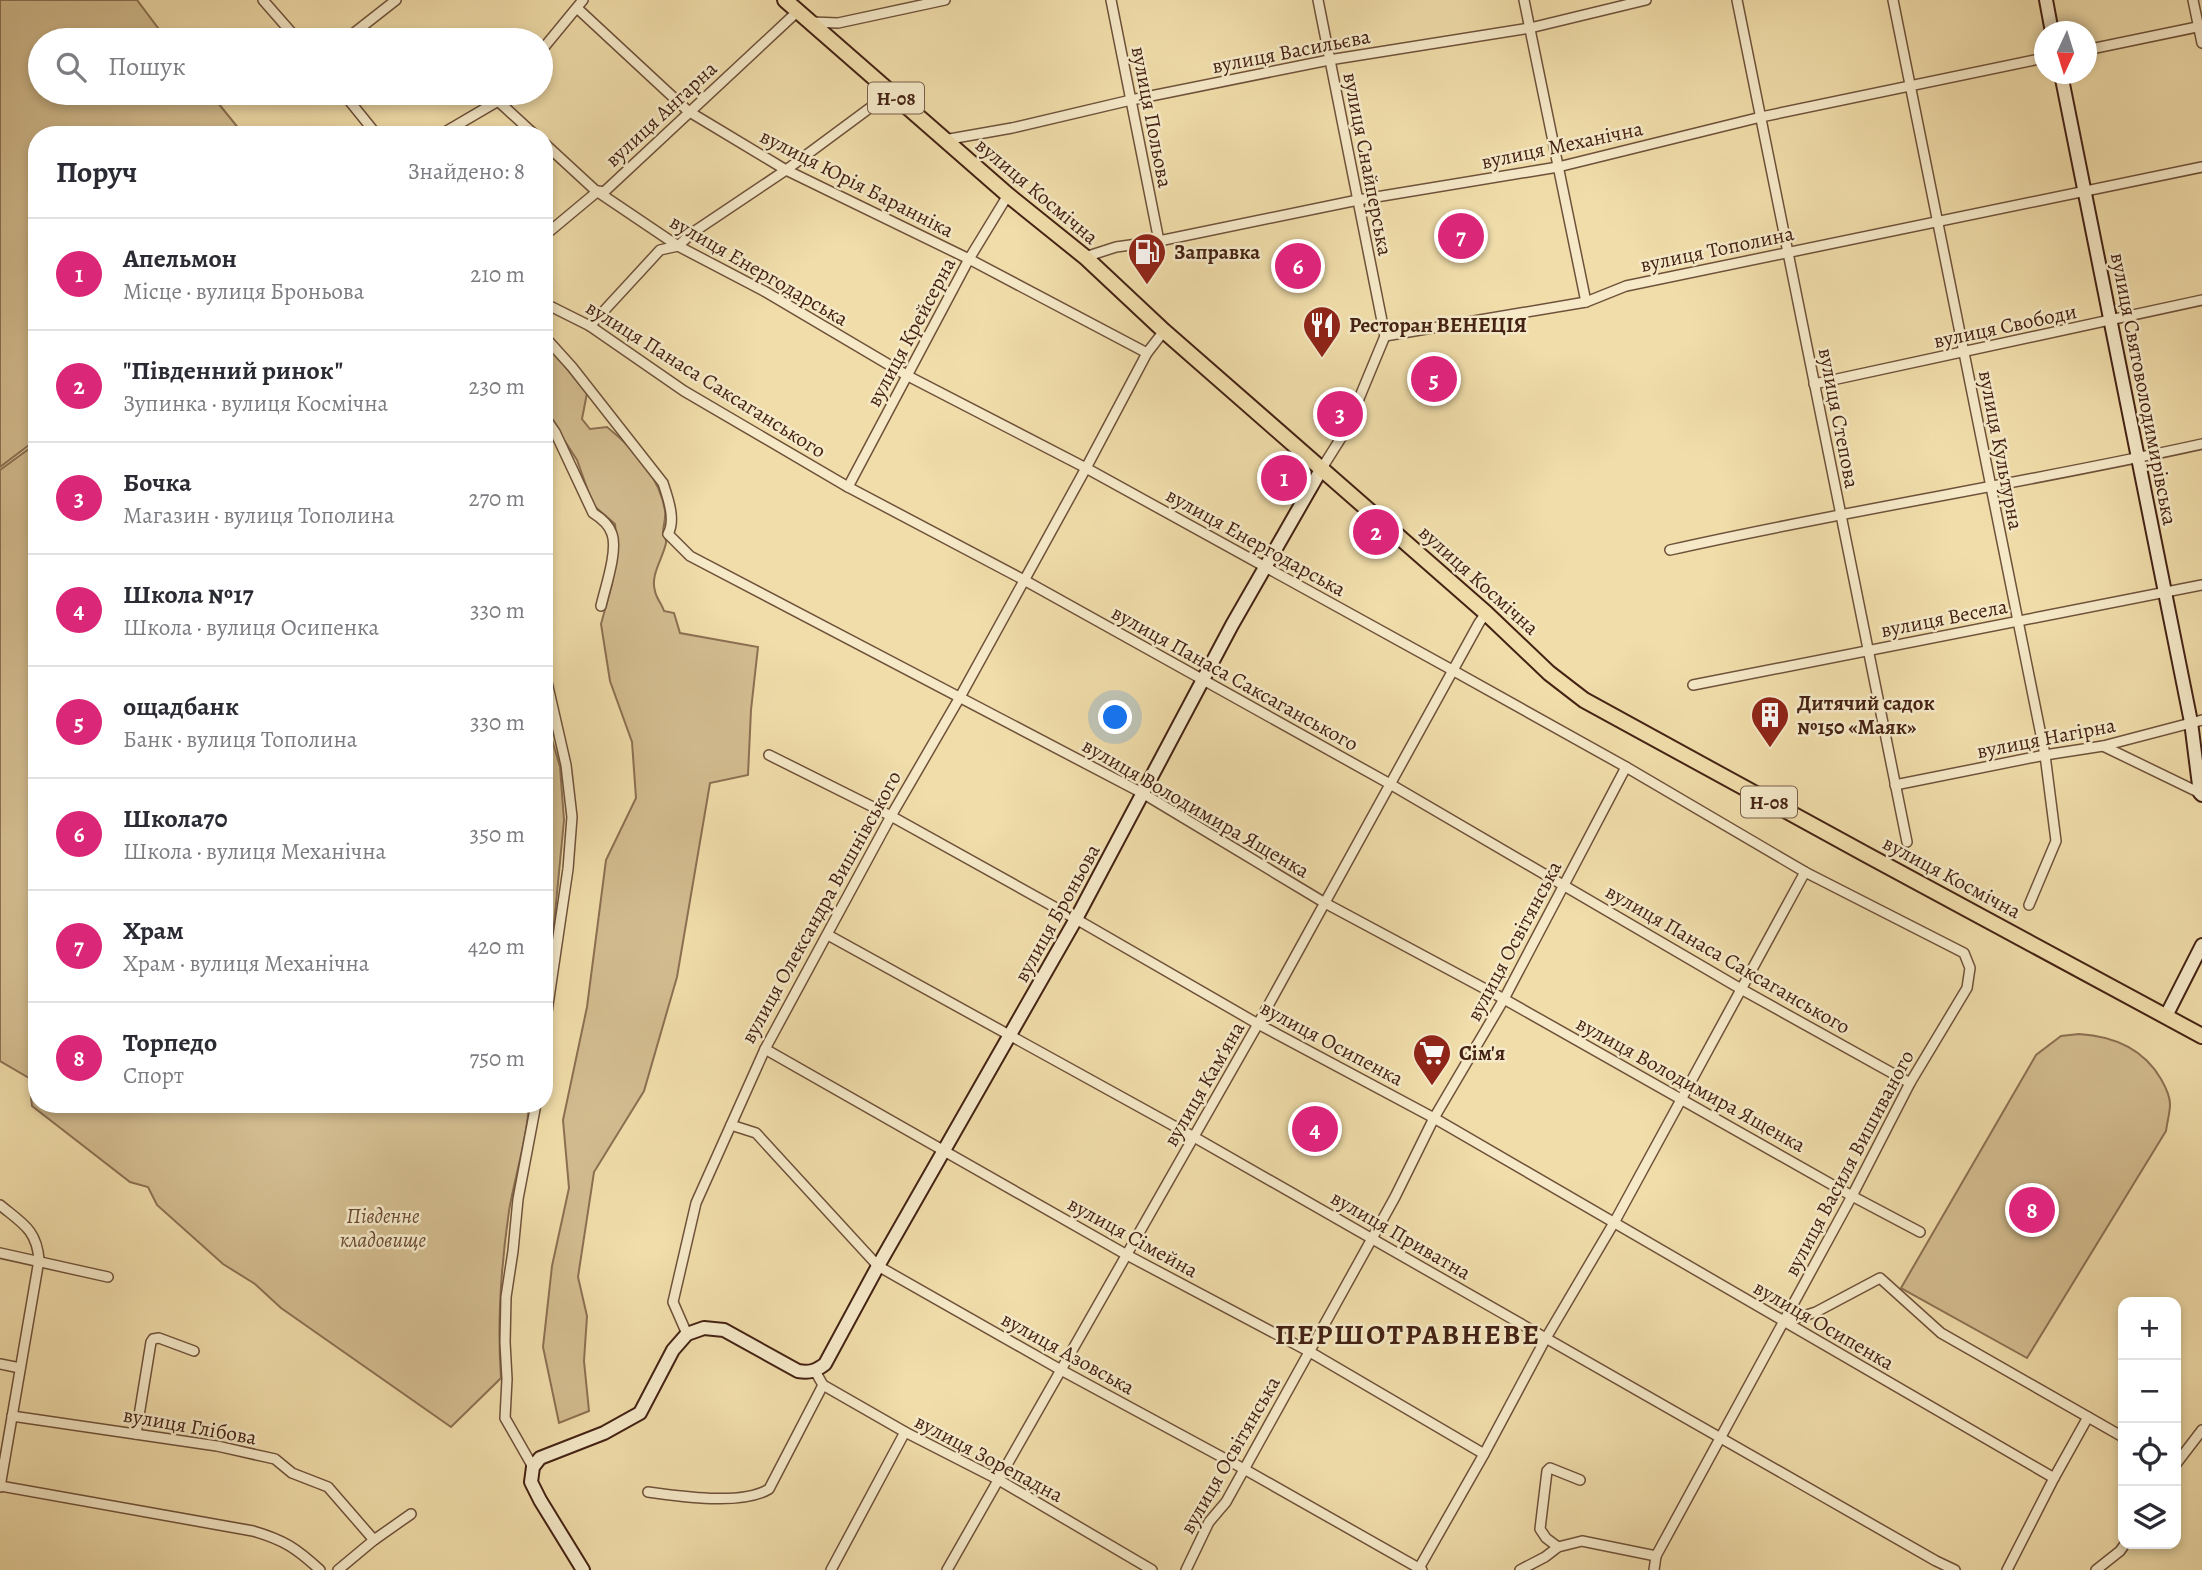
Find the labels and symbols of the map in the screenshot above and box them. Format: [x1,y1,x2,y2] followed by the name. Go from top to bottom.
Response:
[2034,21,2097,84] north arrow
[1209,22,1373,80] street label: вулиця Васильєва
[1125,44,1179,190] street label: вулиця Польова
[599,55,723,173] street label: вулиця Ангарна
[1337,70,1400,258] street label: вулиця Снайперська
[868,82,924,114] road number: Н-08
[1479,114,1646,176] street label: вулиця Механічна
[755,122,959,244] street label: вулиця Юрія Баранніка
[970,131,1105,251] street label: вулиця Космічна
[665,207,854,333] street label: вулиця Енергодарська
[1438,210,1484,262] pin: 7
[1638,219,1797,279] street label: вулиця Тополина
[1126,231,1168,286] fuel station icon: Заправка
[1174,238,1260,266] place label: Заправка
[1275,240,1321,292] pin: 6
[2104,250,2184,528] street label: вулиця Святоволодимирівська
[860,252,962,412] street label: вулиця Крейсерна
[581,293,831,465] street label: вулиця Панаса Саксаганського
[1931,297,2079,355] street label: вулиця Свободи
[1301,304,1343,359] restaurant icon: Ресторан ВЕНЕЦІЯ
[1349,311,1527,339] place label: Ресторан ВЕНЕЦІЯ
[1812,345,1866,491] street label: вулиця Степова
[1411,353,1457,405] pin: 5
[1972,368,2030,532] street label: вулиця Культурна
[1317,388,1363,440] pin: 3
[1261,452,1307,504] pin: 1
[1161,481,1351,603] street label: вулиця Енергодарська
[1353,506,1399,558] pin: 2
[1413,519,1545,642] street label: вулиця Космічна
[1878,592,2010,644] street label: вулиця Весела
[1107,598,1363,758] street label: вулиця Панаса Саксаганського
[1797,689,1935,741] place label: Дитячий садок №150 «Маяк»
[1749,694,1791,749] building icon: Дитячий садок №150 «Маяк»
[1098,700,1132,734] your location
[1974,711,2118,765] street label: вулиця Нагірна
[1077,731,1315,885] street label: вулиця Володимира Ященка
[734,766,908,1048] street label: вулиця Олександра Вишнівського
[1741,786,1797,818] road number: Н-08
[1878,829,2026,925] street label: вулиця Космічна
[1007,839,1107,987] street label: вулиця Броньова
[1460,856,1568,1026] street label: вулиця Освітянська
[1600,877,1856,1041] street label: вулиця Панаса Саксаганського
[1256,994,1409,1093] street label: вулиця Осипенка
[1571,1009,1811,1159] street label: вулиця Володимира Ященка
[1157,1016,1251,1152] street label: вулиця Кам’яна
[1411,1032,1453,1087] supermarket icon: Сім'я
[1459,1039,1505,1067] place label: Сім'я
[1777,1045,1921,1281] street label: вулиця Василя Вишиваного
[1292,1103,1338,1155] pin: 4
[1326,1184,1476,1287] street label: вулиця Приватна
[2009,1184,2055,1236] pin: 8
[1063,1190,1203,1284] street label: вулиця Сімейна
[340,1202,427,1254] park label: Південне кладовище
[1749,1273,1900,1377] street label: вулиця Осипенка
[996,1305,1140,1401] street label: вулиця Азовська
[1275,1316,1541,1354] district label: ПЕРШОТРАВНЕВЕ
[1173,1371,1287,1539] street label: вулиця Освітянська
[121,1400,259,1452] street label: вулиця Глібова
[910,1407,1068,1509] street label: вулиця Зорепадна

